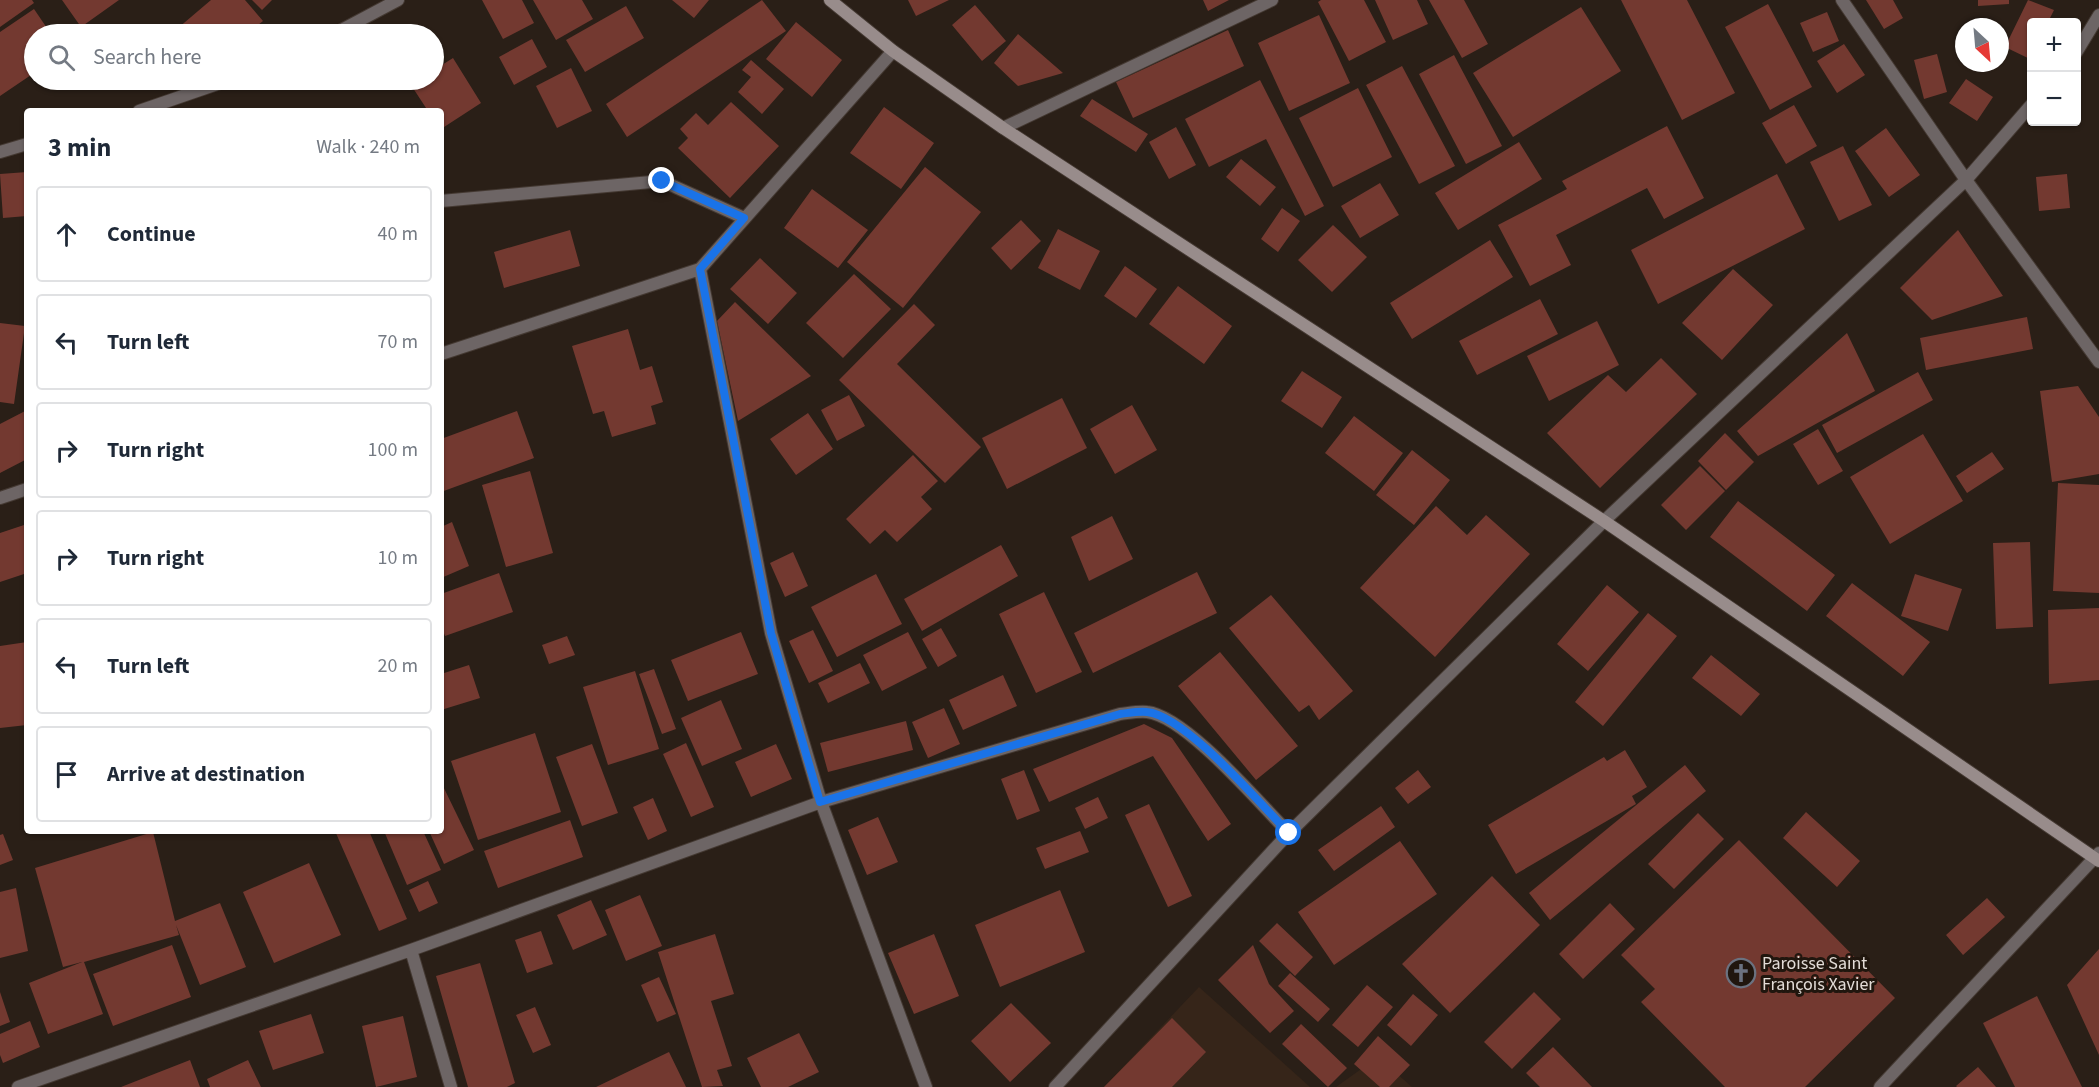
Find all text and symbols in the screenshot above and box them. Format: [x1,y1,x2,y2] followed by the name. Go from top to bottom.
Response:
[1955,18,2009,72] north arrow
[2027,18,2081,126] map controls
[2027,18,2081,72] button: +
[24,24,444,90] search box
[45,41,78,74] icon: search
[93,41,201,73] text: Search here
[2027,72,2081,126] button: −
[48,129,111,166] text: 3 min
[316,133,420,161] text: Walk · 240 m
[648,167,674,193] route end
[50,218,83,251] icon: ahead
[107,218,196,250] text: Continue
[378,220,418,248] text: 40 m
[50,326,83,359] icon: left
[107,326,189,358] text: Turn left
[378,328,418,356] text: 70 m
[50,434,83,467] icon: right
[107,434,204,466] text: Turn right
[368,436,418,464] text: 100 m
[50,542,83,575] icon: right
[107,542,204,574] text: Turn right
[378,544,418,572] text: 10 m
[50,650,83,683] icon: left
[107,650,189,682] text: Turn left
[378,652,418,680] text: 20 m
[50,758,83,791] icon: arrive
[107,758,305,790] text: Arrive at destination
[1275,819,1301,845] route start
[1762,951,1875,997] place label: Paroisse Saint François Xavier
[1725,957,1757,989] church icon: Paroisse Saint François Xavier

